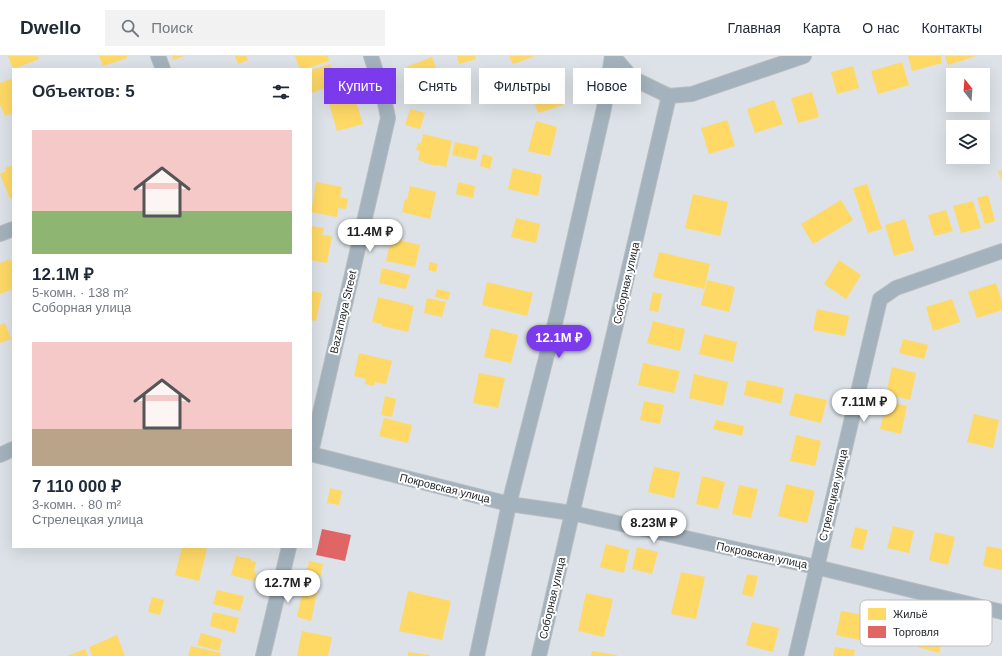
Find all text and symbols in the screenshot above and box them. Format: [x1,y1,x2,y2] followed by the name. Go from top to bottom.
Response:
[105,10,385,46] search box
[20,17,81,38] text: Dwello
[119,17,141,39] icon: search
[151,19,193,36] text: Поиск
[727,20,781,36] text: Главная
[803,20,840,36] text: Карта
[862,20,900,36] text: О нас
[922,20,982,36] text: Контакты
[324,68,396,104] chip: Купить
[404,68,471,104] chip: Снять
[479,68,565,104] chip: Фильтры
[573,68,641,104] chip: Новое
[946,68,990,112] north arrow
[946,68,990,164] map controls
[270,81,292,103] icon: filters
[32,82,135,101] text: Объектов: 5
[946,120,990,164] button: layers
[126,156,198,228] icon: home
[333,219,407,253] pin: 11.4M ₽
[347,224,393,239] text: 11.4M ₽
[611,240,641,325] street label: Соборная улица
[32,265,94,284] text: 12.1M ₽
[328,269,358,355] street label: Bazarnaya Street
[32,285,128,300] text: 5-комн. · 138 m²
[32,300,131,315] text: Соборная улица
[522,325,596,359] pin: 12.1M ₽
[535,330,583,345] text: 12.1M ₽
[126,368,198,440] icon: home
[827,389,901,423] pin: 7.11M ₽
[841,394,887,409] text: 7.11M ₽
[817,447,850,542] street label: Стрелецкая улица
[399,471,492,505] street label: Покровская улица
[32,477,121,496] text: 7 110 000 ₽
[32,497,121,512] text: 3-комн. · 80 m²
[617,510,691,544] pin: 8.23M ₽
[32,512,143,527] text: Стрелецкая улица
[630,515,678,530] text: 8.23M ₽
[715,539,809,571] street label: Покровская улица
[537,555,567,640] street label: Соборная улица
[251,570,325,604] pin: 12.7M ₽
[264,575,312,590] text: 12.7M ₽
[860,600,992,646] legend
[893,608,928,620] text: Жильё
[893,626,939,638] text: Торговля

